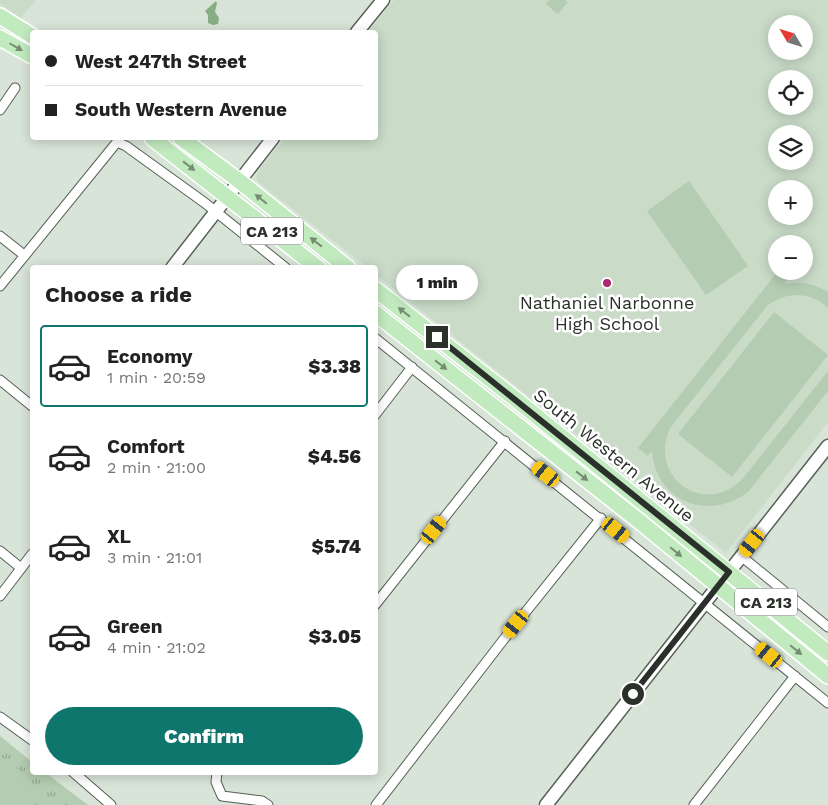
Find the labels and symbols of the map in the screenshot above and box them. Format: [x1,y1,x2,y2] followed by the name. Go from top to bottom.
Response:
[768,15,812,60] north arrow
[9,43,24,51] one-way arrow
[182,161,195,172] one-way arrow
[255,193,268,204] one-way arrow
[241,218,303,245] road number: CA 213
[310,237,323,248] one-way arrow
[396,264,478,300] callout: 1 min
[601,277,613,289] marker: Nathaniel Narbonne High School
[520,292,694,334] place label: Nathaniel Narbonne High School
[398,306,411,317] one-way arrow
[426,326,448,348] route end
[434,359,447,370] one-way arrow
[530,384,698,526] street label: South Western Avenue
[529,459,562,489] car
[575,471,588,482] one-way arrow
[418,514,449,546] car
[599,515,632,545] car
[736,527,767,559] car
[670,546,682,557] one-way arrow
[735,588,797,616] road number: CA 213
[500,608,531,640] car
[752,640,785,670] car
[790,645,803,656] one-way arrow
[622,683,644,705] route start

